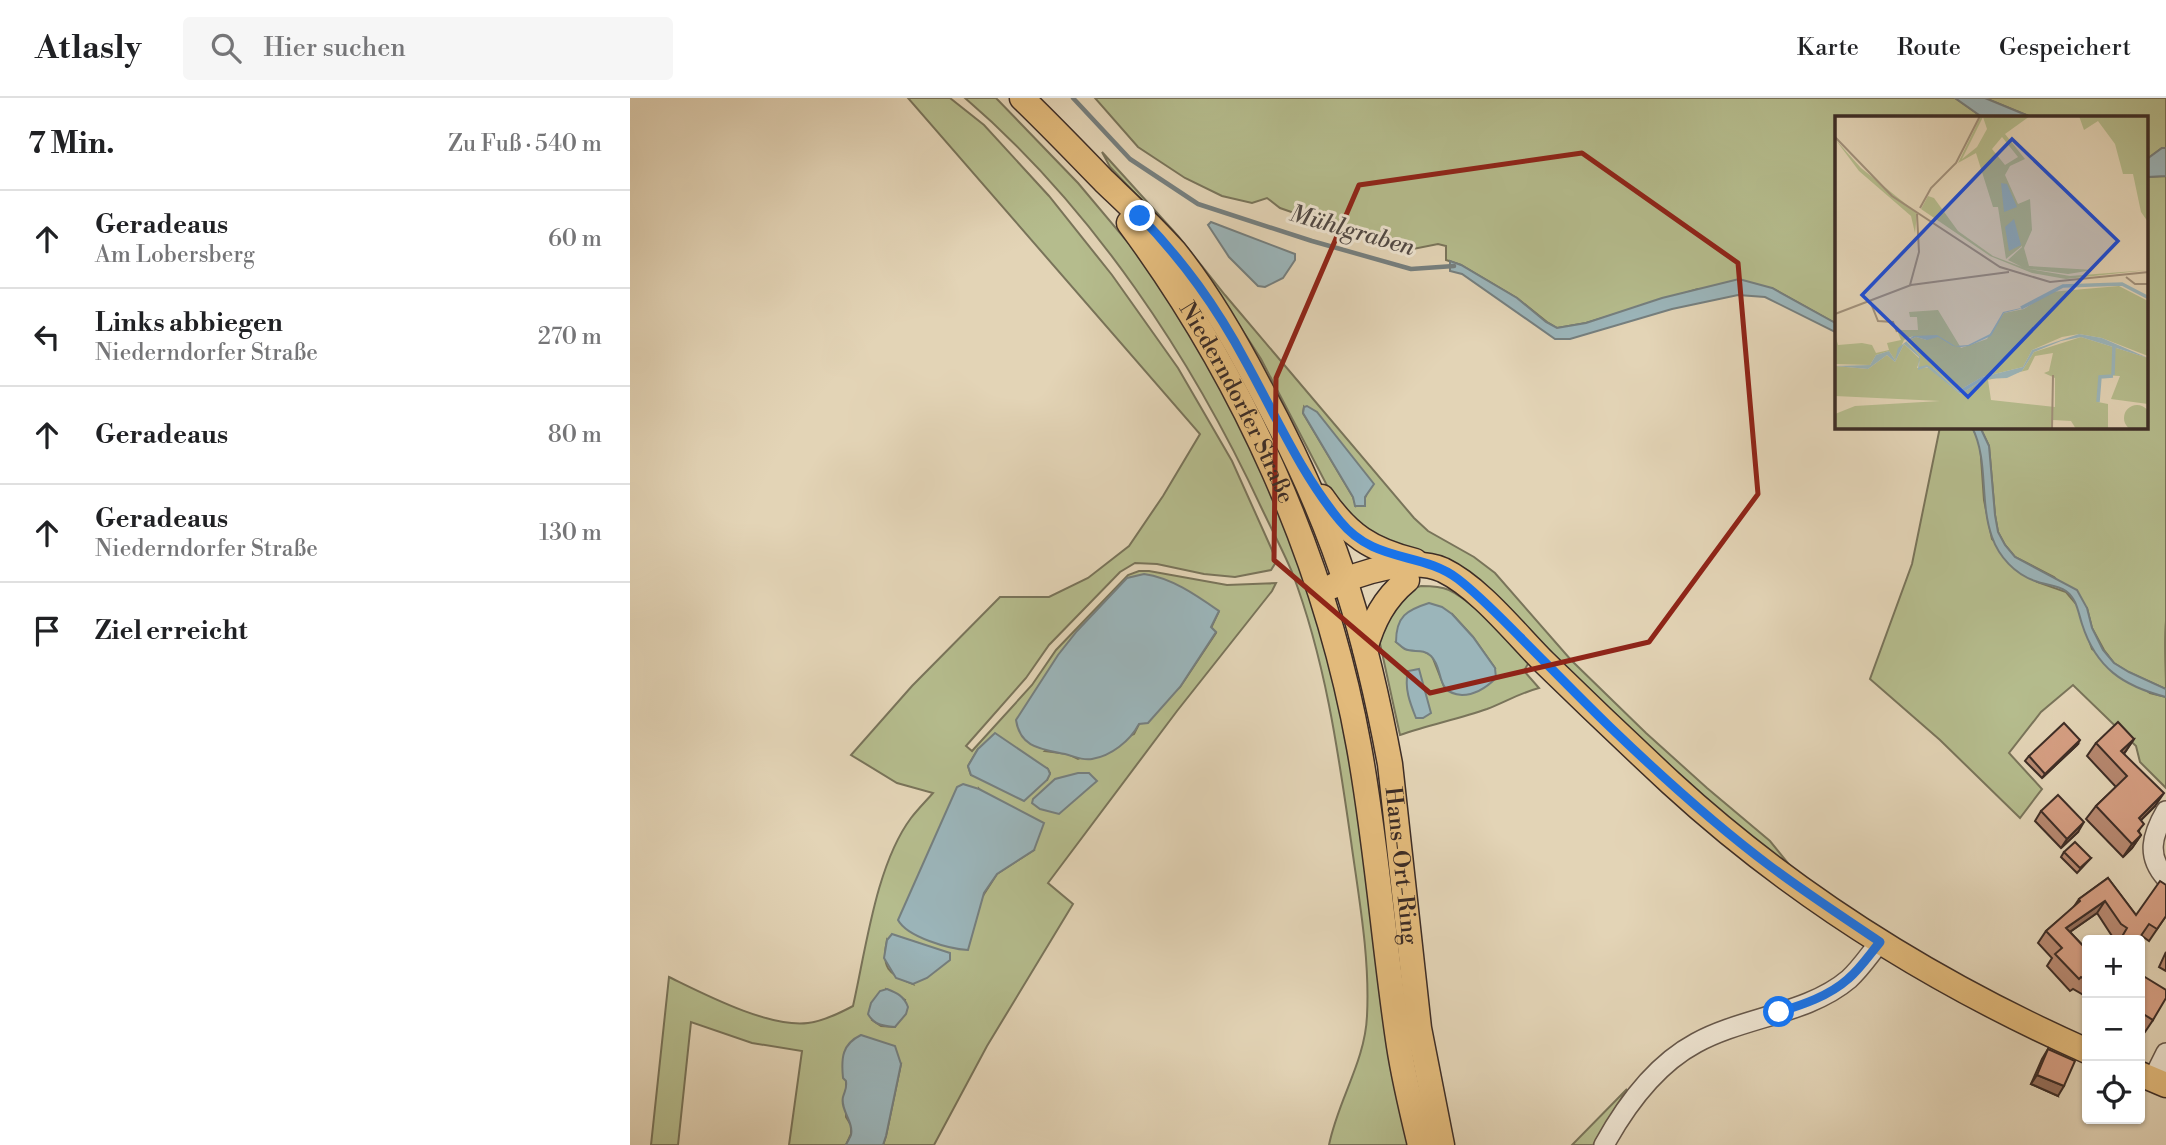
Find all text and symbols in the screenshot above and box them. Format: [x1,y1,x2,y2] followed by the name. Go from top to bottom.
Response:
[183,17,673,80] search box
[35,28,141,69] text: Atlasly
[207,29,245,67] icon: search
[263,32,406,64] text: Hier suchen
[1797,33,1859,63] text: Karte
[1897,33,1961,63] text: Route
[1999,33,2131,63] text: Gespeichert
[1835,116,2148,429] inset map
[28,125,115,163] text: 7 Min.
[448,130,602,158] text: Zu Fuß · 540 m
[1286,199,1418,263] water label: Mühlgraben
[1124,200,1155,231] route end
[95,209,228,241] text: Geradeaus
[28,220,66,258] icon: ahead
[548,225,602,253] text: 60 m
[95,241,255,269] text: Am Lobersberg
[1173,297,1300,508] street label: Niederndorfer Straße
[95,307,283,339] text: Links abbiegen
[28,318,66,356] icon: left
[538,323,602,351] text: 270 m
[95,339,318,367] text: Niederndorfer Straße
[28,416,66,454] icon: ahead
[95,419,228,451] text: Geradeaus
[548,421,602,449] text: 80 m
[95,503,228,535] text: Geradeaus
[28,514,66,552] icon: ahead
[539,519,602,547] text: 130 m
[95,535,318,563] text: Niederndorfer Straße
[28,612,66,650] icon: arrive
[95,615,247,647] text: Ziel erreicht
[1379,786,1424,946] street label: Hans-Ort-Ring
[2082,935,2145,1124] map controls
[2082,935,2145,998] button: +
[1763,996,1794,1027] route start
[2082,998,2145,1061] button: −
[2082,1061,2145,1124] button: locate

